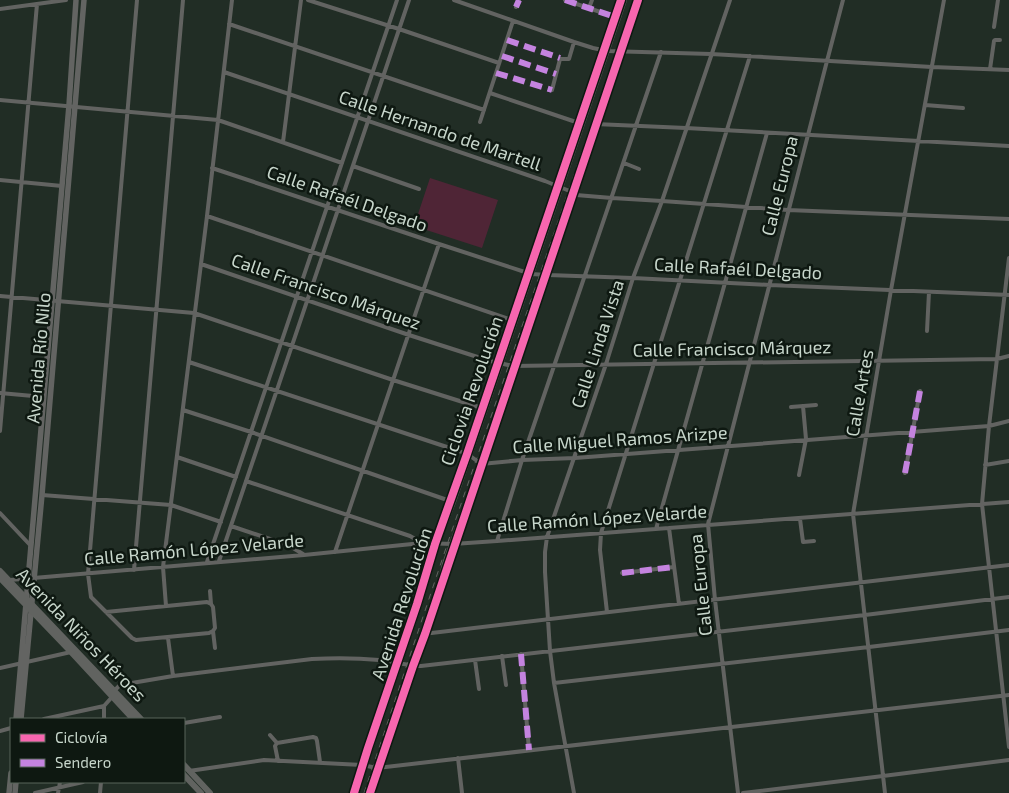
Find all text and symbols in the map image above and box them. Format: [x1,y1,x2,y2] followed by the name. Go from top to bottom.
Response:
[336,85,545,175] street label: Calle Hernando de Martell
[756,133,802,238] street label: Calle Europa
[264,160,430,236] street label: Calle Rafaél Delgado
[229,248,424,334] street label: Calle Francisco Márquez
[654,253,823,283] street label: Calle Rafaél Delgado
[566,277,628,411] street label: Calle Linda Vista
[21,291,55,424] street label: Avenida Río Nilo
[435,313,507,468] street label: Ciclovia Revolución
[632,335,832,361] street label: Calle Francisco Márquez
[841,348,878,438] street label: Calle Artes
[512,421,728,457] street label: Calle Miguel Ramos Arizpe
[486,499,708,537] street label: Calle Ramón López Velarde
[366,525,436,683] street label: Avenida Revolución
[83,528,305,570] street label: Calle Ramón López Velarde
[684,533,716,637] street label: Calle Europa
[12,563,151,706] street label: Avenida Niños Héroes
[10,718,185,783] legend
[55,728,107,746] text: Ciclovía
[55,753,111,771] text: Sendero

